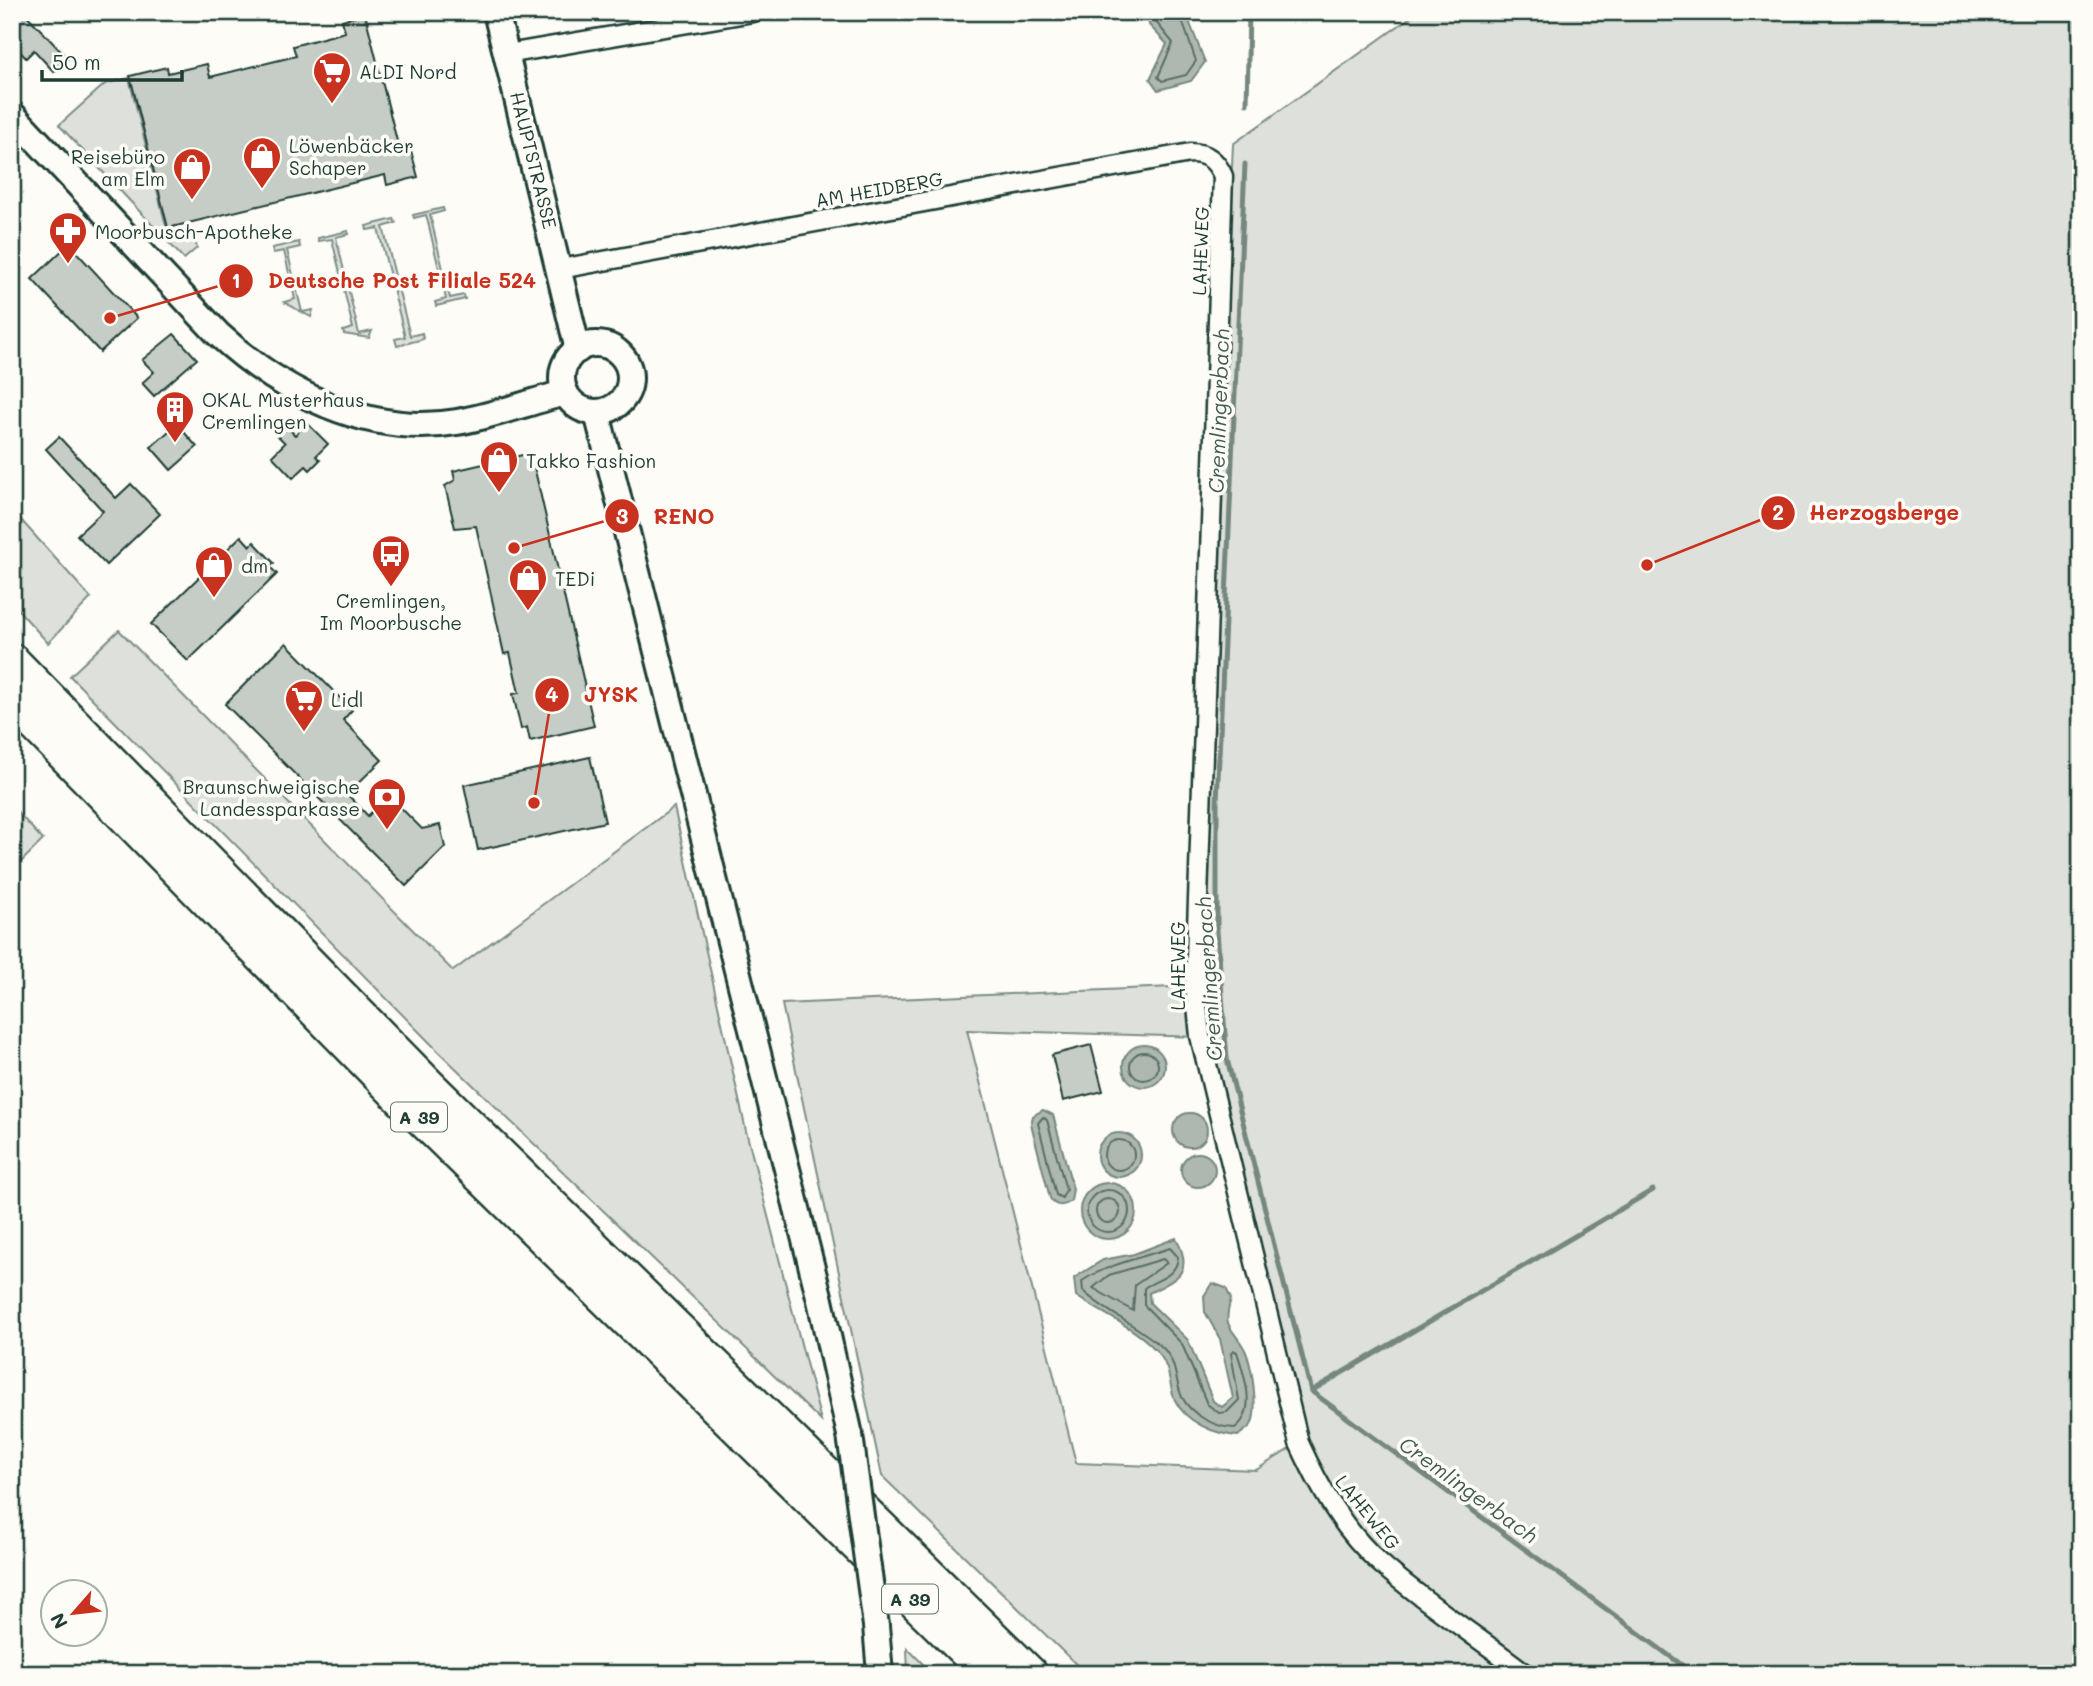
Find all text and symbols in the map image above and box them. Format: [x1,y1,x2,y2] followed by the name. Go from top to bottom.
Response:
[42,38,182,82] scale bar
[52,48,101,75] text: 50 m
[311,50,353,105] supermarket icon: ALDI Nord
[359,59,456,84] place label: ALDI Nord
[505,89,563,231] street label: HAUPTSTRASSE
[289,133,414,180] place label: Löwenbäcker Schaper
[241,135,283,190] shop icon: Löwenbäcker Schaper
[71,144,165,191] place label: Reisebüro am Elm
[171,146,213,201] shop icon: Reisebüro am Elm
[813,165,945,213] street label: AM HEIDBERG
[1186,206,1214,296] street label: LAHEWEG
[47,210,89,265] pharmacy icon: Moorbusch-Apotheke
[95,219,293,244] place label: Moorbusch-Apotheke
[219,260,550,302] callout: Deutsche Post Filiale 524
[231,266,241,293] text: 1
[268,266,536,293] text: Deutsche Post Filiale 524
[1202,328,1234,494] water label: Cremlingerbach
[202,387,364,434] place label: OKAL Musterhaus Cremlingen
[154,389,196,444] building icon: OKAL Musterhaus Cremlingen
[478,439,520,494] shop icon: Takko Fashion
[526,448,656,473] place label: Takko Fashion
[1760,492,1973,534] callout: Herzogsberge
[604,495,728,537] callout: RENO
[1772,498,1784,525] text: 2
[1809,498,1959,525] text: Herzogsberge
[616,502,628,529] text: 3
[654,502,714,529] text: RENO
[370,533,412,588] bus stop icon: Cremlingen, Im Moorbusche
[193,544,235,599] shop icon: dm
[241,553,268,578] place label: dm
[507,557,549,612] shop icon: TEDi
[555,566,595,591] place label: TEDi
[320,588,462,635] place label: Cremlingen, Im Moorbusche
[535,674,652,716] callout: JYSK
[283,678,325,733] supermarket icon: Lidl
[545,680,559,707] text: 4
[584,680,638,707] text: JYSK
[331,687,364,712] place label: Lidl
[183,774,360,821] place label: Braunschweigische Landessparkasse
[366,776,408,831] bank icon: Braunschweigische Landessparkasse
[1189,896,1227,1062] water label: Cremlingerbach
[1165,921,1190,1011] street label: LAHEWEG
[391,1102,447,1132] road number: A 39
[1394,1430,1544,1548] water label: Cremlingerbach
[1330,1469,1406,1555] street label: LAHEWEG
[38,1578,108,1648] north arrow
[882,1584,938,1614] road number: A 39
[44,1609,73,1633] text: N

